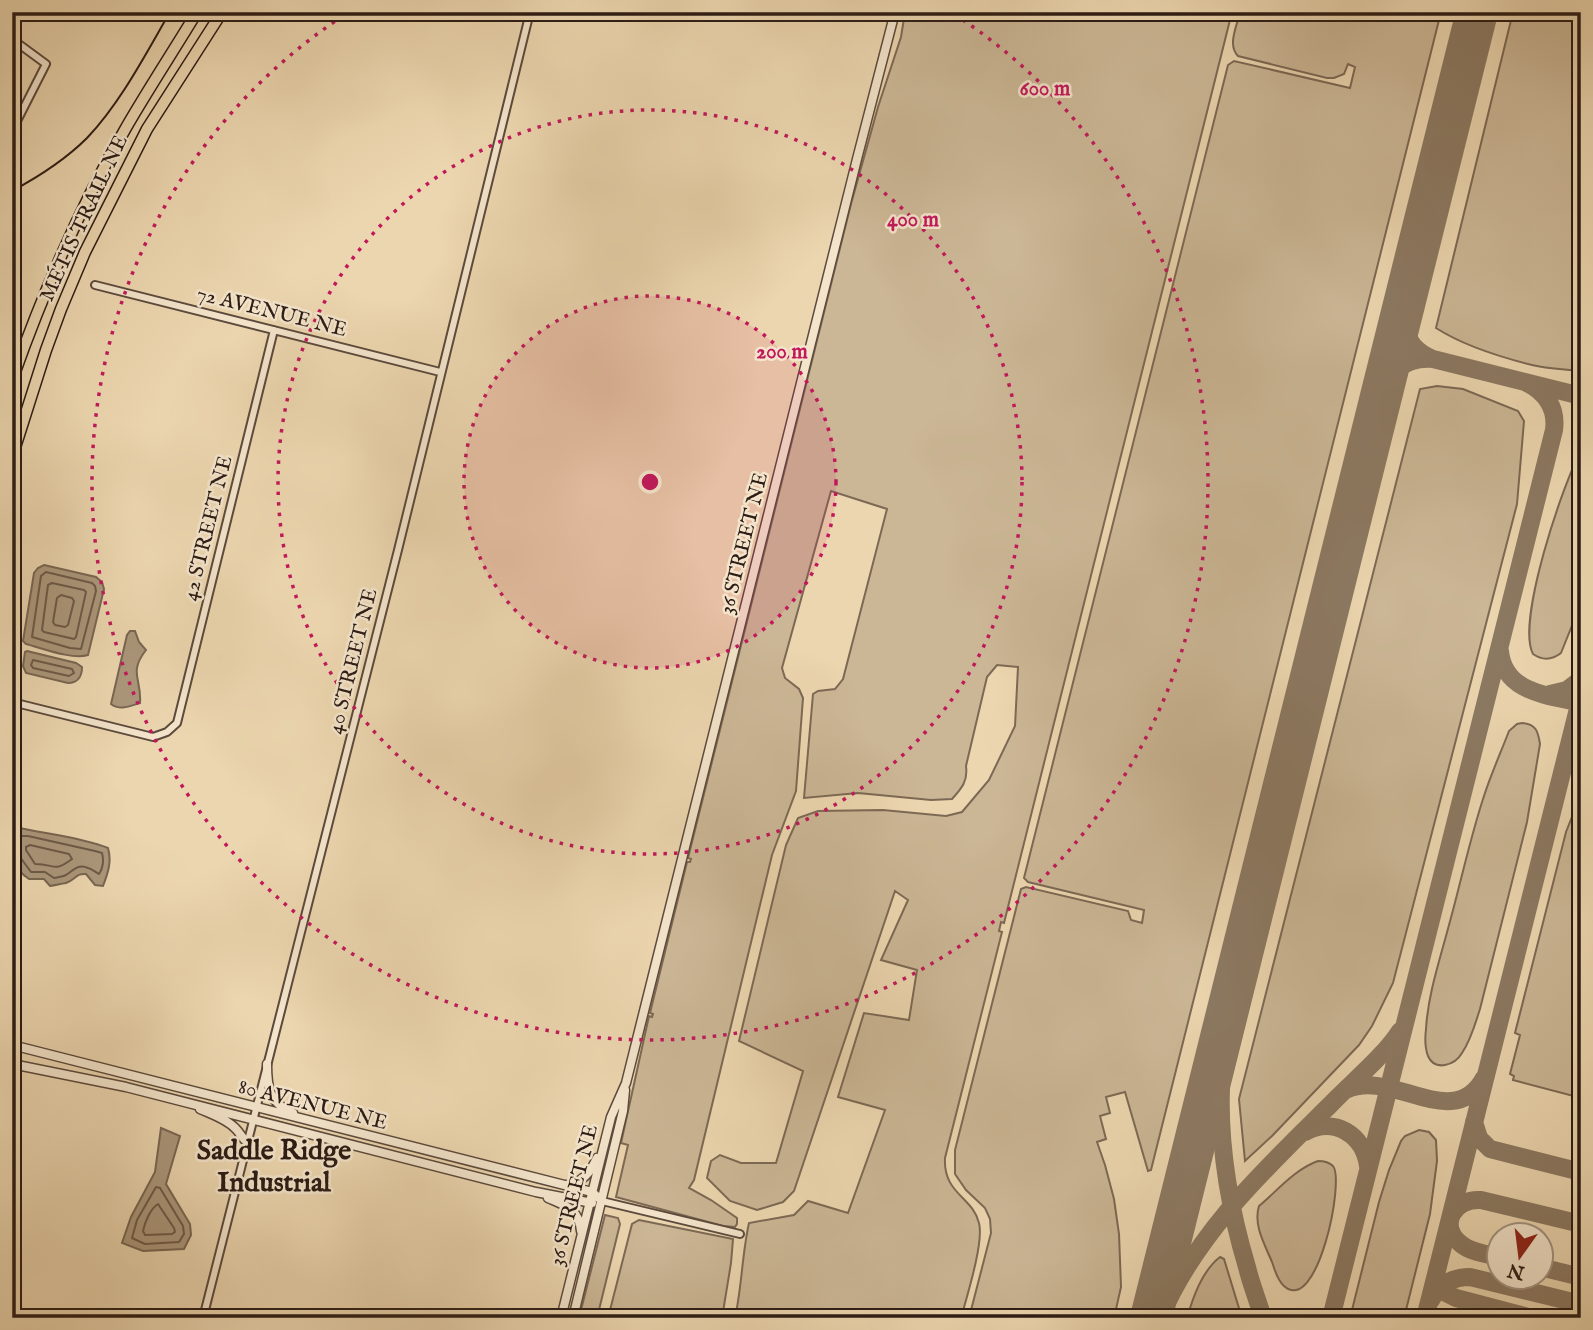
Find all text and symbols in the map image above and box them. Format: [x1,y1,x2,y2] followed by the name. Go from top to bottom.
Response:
[1020,76,1071,103] text: 600 m
[33,131,135,306] street label: MÉTIS TRAIL NE
[887,207,940,234] text: 400 m
[194,281,349,344] street label: 72 AVENUE NE
[756,339,808,366] text: 200 m
[177,453,240,604] street label: 42 STREET NE
[638,470,662,494] centre of rings
[714,470,775,617] street label: 36 STREET NE
[322,586,385,737] street label: 40 STREET NE
[235,1074,390,1137] street label: 80 AVENUE NE
[544,1122,605,1269] street label: 36 STREET NE
[197,1134,351,1201] district label: Saddle Ridge Industrial
[1484,1222,1554,1292] north arrow
[1505,1257,1528,1284] text: N

